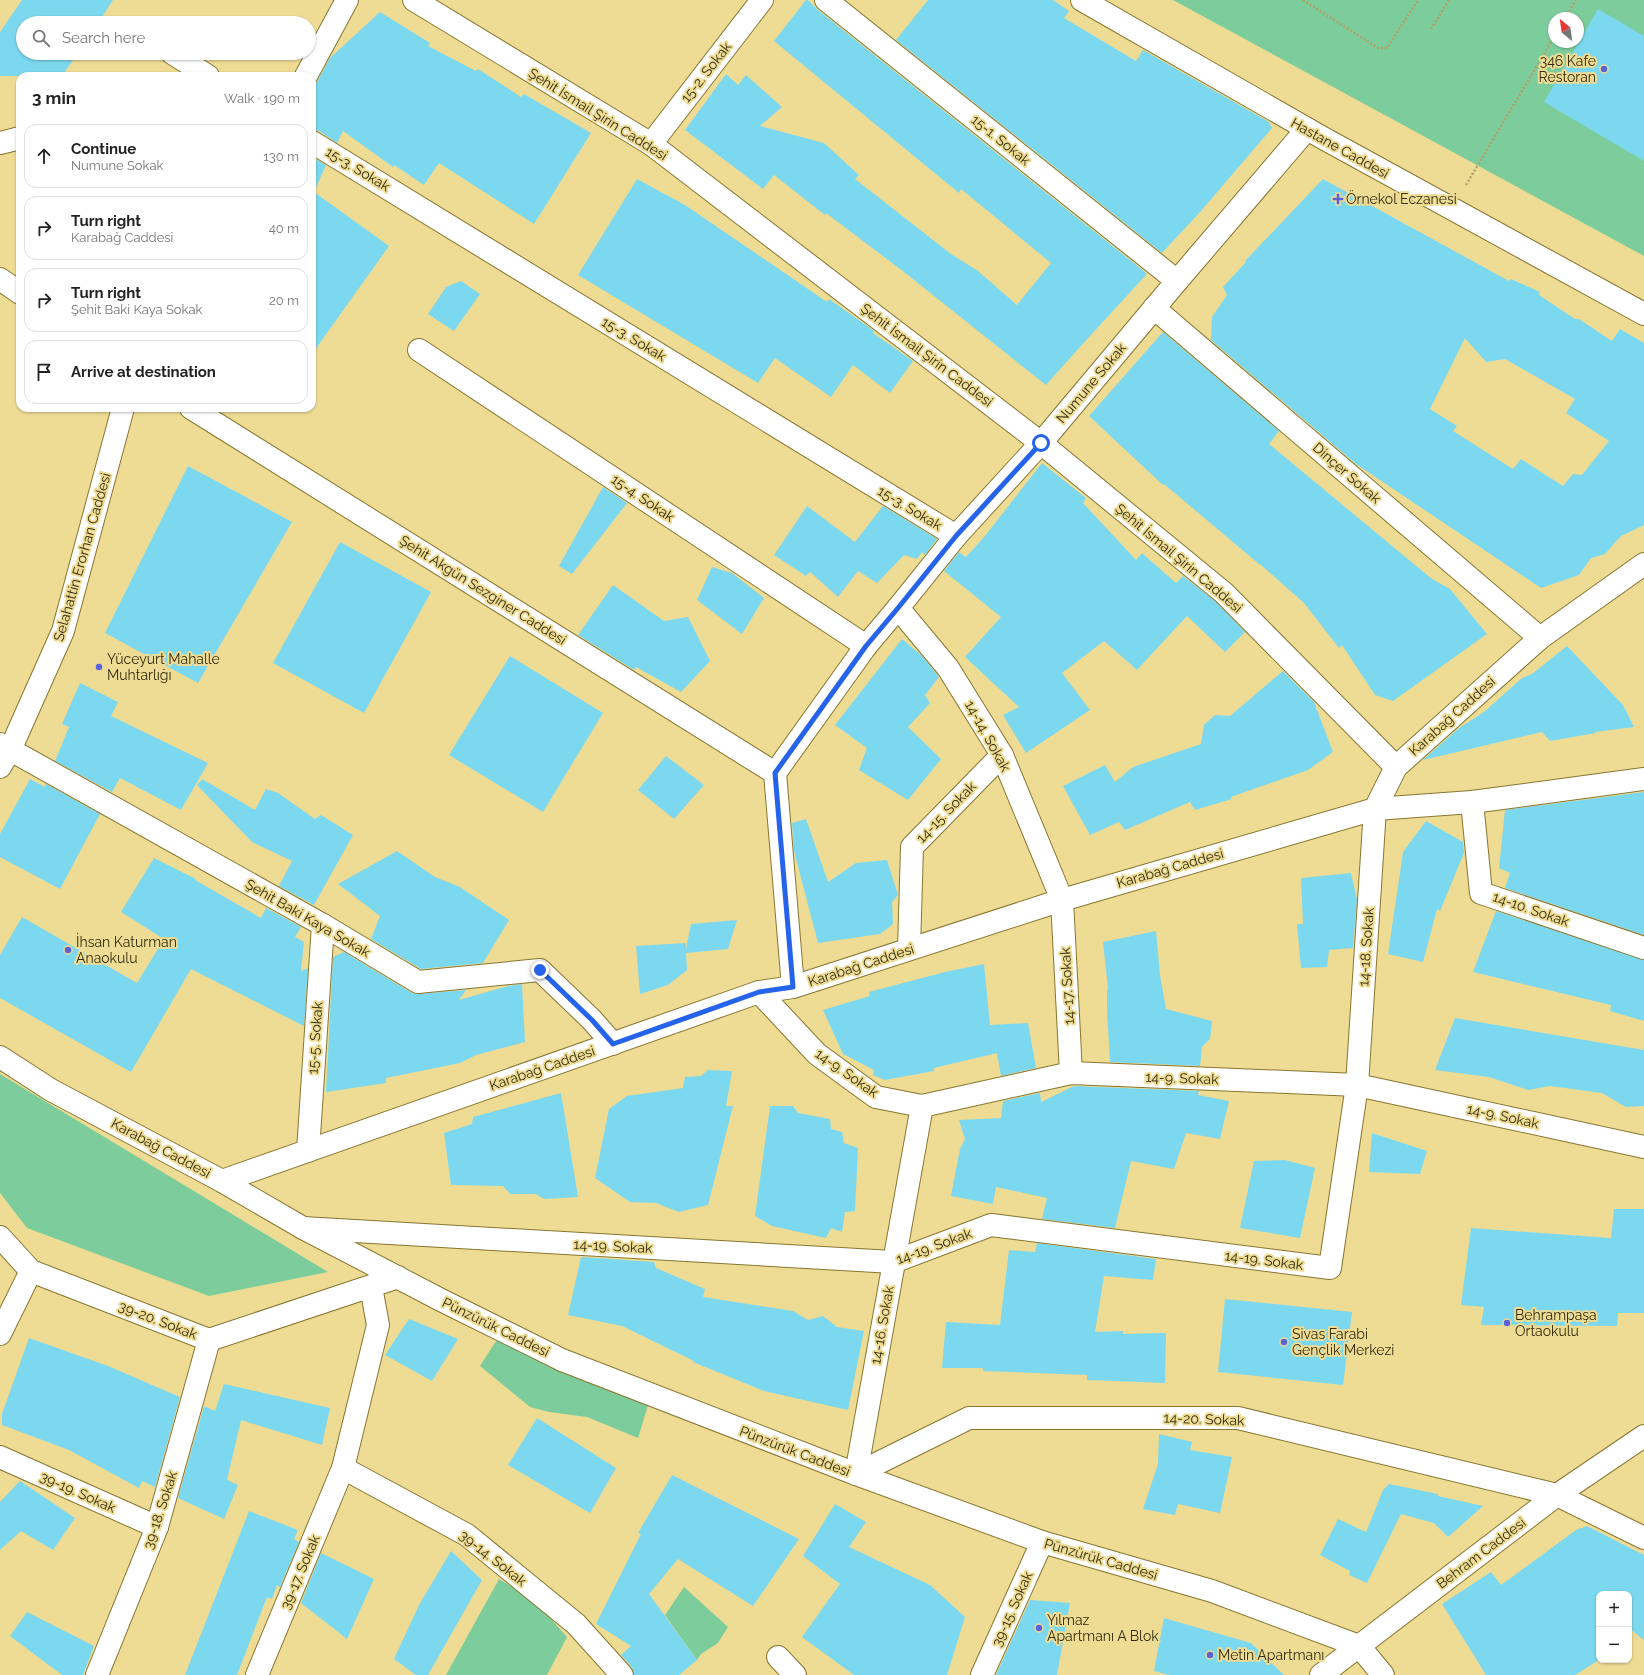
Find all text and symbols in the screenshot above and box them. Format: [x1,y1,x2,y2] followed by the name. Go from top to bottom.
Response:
[1548,12,1584,48] north arrow
[16,16,316,60] search box
[30,27,52,49] icon: search
[62,29,145,47] text: Search here
[677,38,735,105] street label: 15-2. Sokak
[1539,53,1596,85] place label: 346 Kafe Restoran
[526,63,671,163] street label: Şehit İsmail Şirin Caddesi
[1599,64,1609,74] marker: 346 Kafe Restoran
[32,88,76,108] text: 3 min
[224,91,300,106] text: Walk · 190 m
[968,111,1034,169] street label: 15-1. Sokak
[1288,114,1392,182] street label: Hastane Caddesi
[71,140,136,158] text: Continue
[323,144,393,195] street label: 15-3. Sokak
[33,145,55,167] icon: ahead
[263,149,299,164] text: 130 m
[71,158,163,173] text: Numune Sokak
[1346,189,1457,207] place label: Örnekol Eczanesi
[1333,194,1343,204] marker: Örnekol Eczanesi
[71,212,141,230] text: Turn right
[33,217,55,239] icon: right
[269,221,299,236] text: 40 m
[71,230,173,245] text: Karabağ Caddesi
[71,284,141,302] text: Turn right
[33,289,55,311] icon: right
[269,293,299,308] text: 20 m
[858,299,997,410] street label: Şehit İsmail Şirin Caddesi
[71,302,202,317] text: Şehit Baki Kaya Sokak
[599,314,669,365] street label: 15-3. Sokak
[1053,339,1129,426] street label: Numune Sokak
[33,361,55,383] icon: arrive
[71,363,216,381] text: Arrive at destination
[1032,434,1050,452] route start
[1310,439,1385,507] street label: Dinçer Sokak
[50,471,114,643] street label: Selahattin Erorhan Caddesi
[608,471,678,525] street label: 15-4. Sokak
[875,483,945,534] street label: 15-3. Sokak
[1112,499,1247,616] street label: Şehit İsmail Şirin Caddesi
[397,532,569,648] street label: Şehit Akgün Sezginer Caddesi
[107,651,220,683] place label: Yüceyurt Mahalle Muhtarlığı
[94,662,104,672] marker: Yüceyurt Mahalle Muhtarlığı
[1406,673,1498,759] street label: Karabağ Caddesi
[962,698,1014,775] street label: 14-14. Sokak
[913,778,979,846] street label: 14-15. Sokak
[1115,845,1225,891] street label: Karabağ Caddesi
[243,876,374,961] street label: Şehit Baki Kaya Sokak
[1491,888,1572,930] street label: 14-10. Sokak
[1355,906,1377,987] street label: 14-18. Sokak
[76,932,177,966] place label: İhsan Katurman Anaokulu
[806,940,916,990] street label: Karabağ Caddesi
[63,945,73,955] marker: İhsan Katurman Anaokulu
[1057,946,1077,1025] street label: 14-17. Sokak
[531,961,549,979] route end
[304,1001,326,1075] street label: 15-5. Sokak
[487,1042,597,1094] street label: Karabağ Caddesi
[812,1045,882,1101] street label: 14-9. Sokak
[1145,1069,1219,1087] street label: 14-9. Sokak
[1466,1101,1541,1132] street label: 14-9. Sokak
[109,1115,213,1181] street label: Karabağ Caddesi
[894,1225,974,1267] street label: 14-19. Sokak
[573,1236,653,1256] street label: 14-19. Sokak
[1224,1247,1305,1273] street label: 14-19. Sokak
[867,1284,897,1365] street label: 14-16. Sokak
[440,1294,552,1360] street label: Pünzürük Caddesi
[116,1298,200,1343] street label: 39-20. Sokak
[1515,1307,1597,1339] place label: Behrampaşa Ortaokulu
[1502,1318,1512,1328] marker: Behrampaşa Ortaokulu
[1292,1326,1394,1358] place label: Sivas Farabi Gençlik Merkezi
[1279,1337,1289,1347] marker: Sivas Farabi Gençlik Merkezi
[1163,1410,1245,1428] street label: 14-20. Sokak
[737,1423,853,1479] street label: Pünzürük Caddesi
[38,1468,119,1516] street label: 39-19. Sokak
[140,1468,180,1551] street label: 39-18. Sokak
[1433,1514,1529,1592] street label: Behram Caddesi
[456,1527,530,1589] street label: 39-14. Sokak
[277,1532,323,1612] street label: 39-17. Sokak
[1042,1535,1160,1583] street label: Pünzürük Caddesi
[988,1568,1036,1649] street label: 39-15. Sokak
[1596,1591,1632,1663] map controls
[1596,1591,1632,1627] button: +
[1047,1612,1159,1644] place label: Yılmaz Apartmanı A Blok
[1034,1623,1044,1633] marker: Yılmaz Apartmanı A Blok
[1596,1627,1632,1663] button: −
[1218,1647,1324,1663] place label: Metin Apartmanı
[1205,1650,1215,1660] marker: Metin Apartmanı

